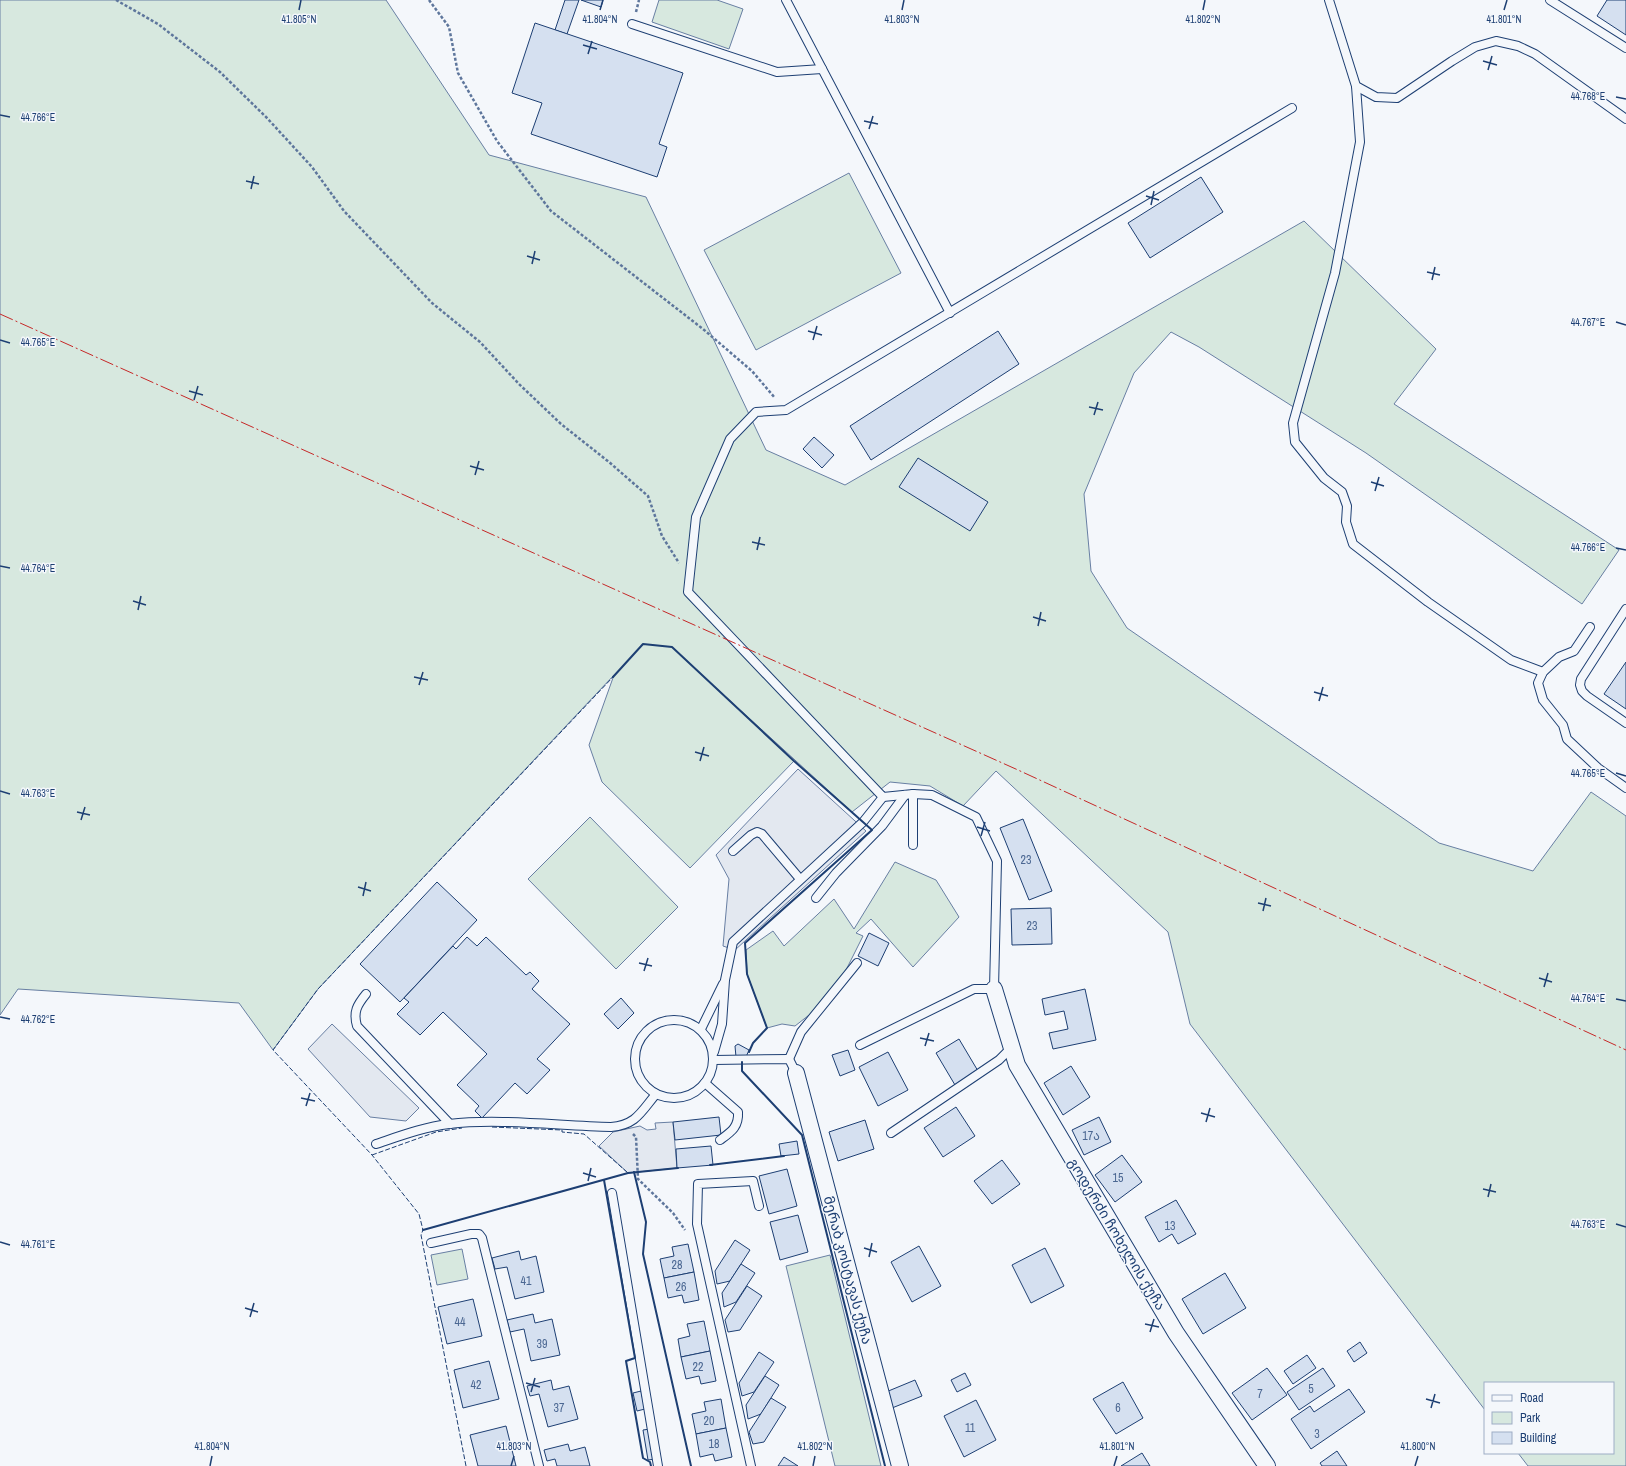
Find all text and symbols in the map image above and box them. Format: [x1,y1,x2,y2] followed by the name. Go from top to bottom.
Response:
[282,13,317,26] text: 41.805°N
[583,13,618,26] text: 41.804°N
[885,13,920,26] text: 41.803°N
[1186,13,1221,26] text: 41.802°N
[1487,13,1522,26] text: 41.801°N
[1571,90,1605,103] text: 44.768°E
[21,111,55,124] text: 44.766°E
[1571,316,1605,329] text: 44.767°E
[21,336,55,349] text: 44.765°E
[1571,541,1605,554] text: 44.766°E
[21,562,55,575] text: 44.764°E
[1571,767,1605,780] text: 44.765°E
[21,787,55,800] text: 44.763°E
[1021,852,1031,868] house number: 23
[1027,918,1037,934] house number: 23
[1571,992,1605,1005] text: 44.764°E
[21,1013,55,1026] text: 44.762°E
[1082,1128,1100,1144] house number: 17ა
[1064,1155,1170,1313] street label: გოდერძი ჩოხელის ქუჩა
[1113,1170,1124,1186] house number: 15
[820,1194,876,1346] street label: მერაბ კოსტავას ქუჩა
[1165,1218,1175,1234] house number: 13
[1571,1218,1605,1231] text: 44.763°E
[21,1238,55,1251] text: 44.761°E
[672,1257,682,1273] house number: 28
[521,1273,532,1289] house number: 41
[676,1279,686,1295] house number: 26
[455,1314,466,1330] house number: 44
[537,1336,547,1352] house number: 39
[693,1359,703,1375] house number: 22
[471,1377,481,1393] house number: 42
[1308,1381,1314,1397] house number: 5
[1484,1382,1614,1454] legend
[1257,1386,1263,1402] house number: 7
[1520,1390,1544,1406] text: Road
[554,1400,565,1416] house number: 37
[1115,1400,1121,1416] house number: 6
[1520,1410,1540,1426] text: Park
[704,1413,714,1429] house number: 20
[965,1420,976,1436] house number: 11
[1314,1426,1320,1442] house number: 3
[1520,1430,1557,1446] text: Building
[709,1436,719,1452] house number: 18
[195,1440,230,1453] text: 41.804°N
[497,1440,532,1453] text: 41.803°N
[798,1440,833,1453] text: 41.802°N
[1100,1440,1135,1453] text: 41.801°N
[1401,1440,1436,1453] text: 41.800°N

